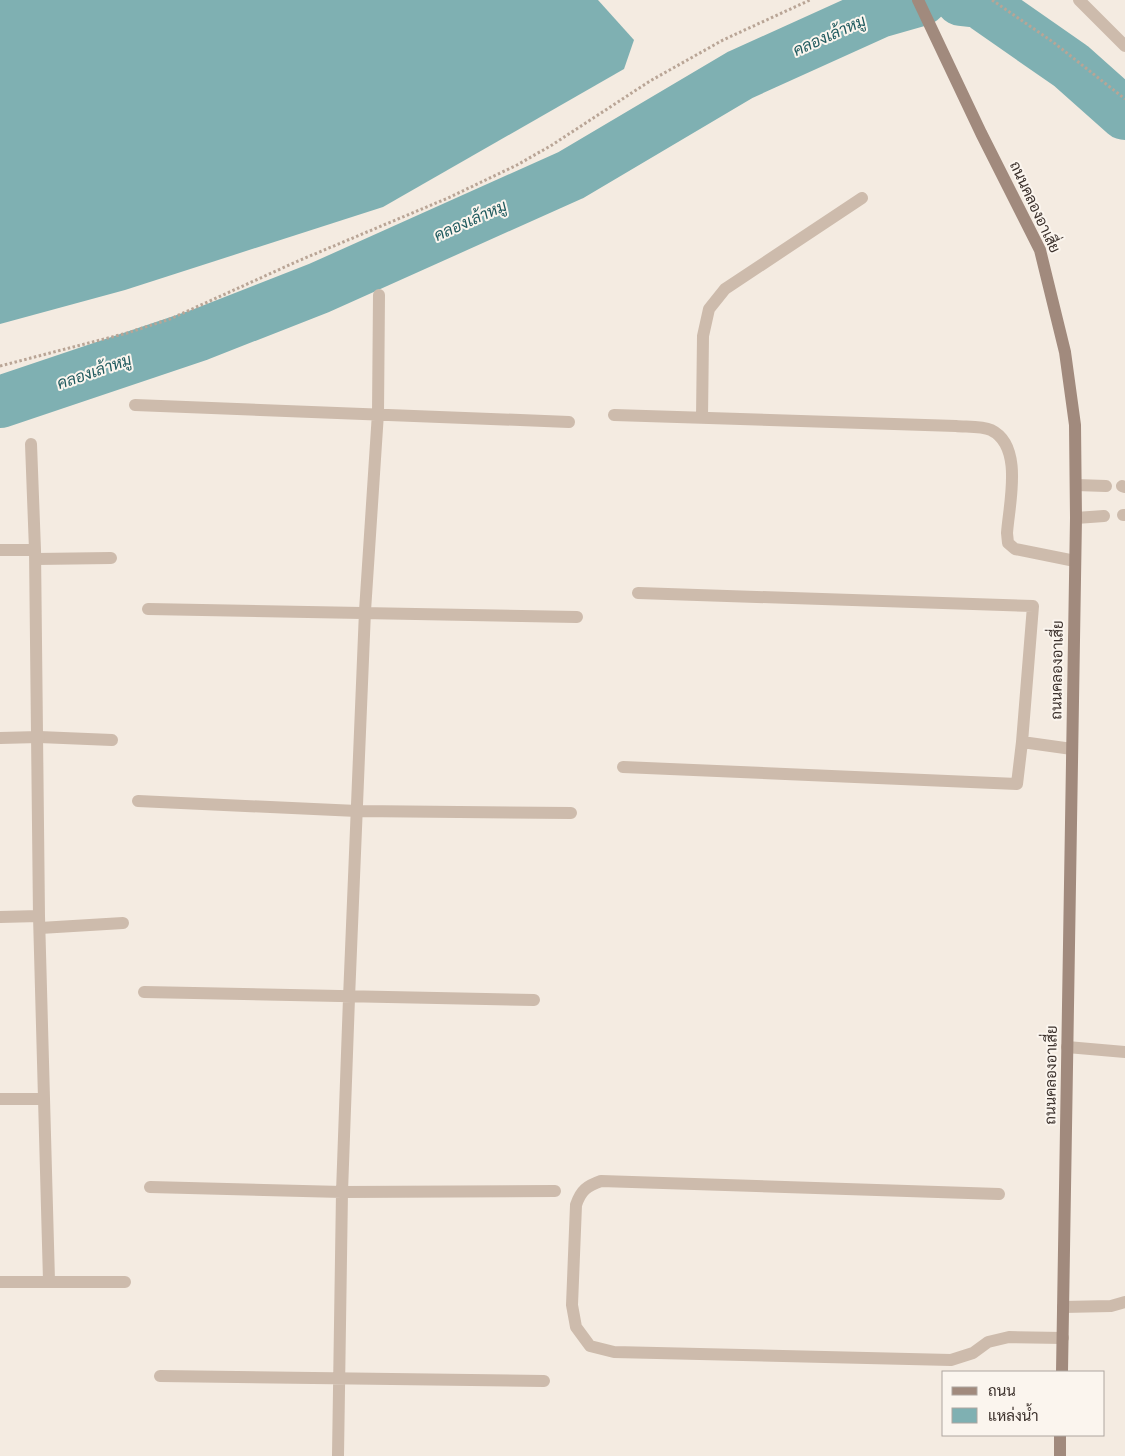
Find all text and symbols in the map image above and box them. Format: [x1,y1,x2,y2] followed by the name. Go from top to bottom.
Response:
[789,9,869,62] water label: คลองเล้าหมู
[1005,156,1070,256] street label: ถนนคลองอาเสี่ย
[430,194,510,247] water label: คลองเล้าหมู
[54,348,135,395] water label: คลองเล้าหมู
[1041,620,1068,720] street label: ถนนคลองอาเสี่ย
[1035,1025,1062,1125] street label: ถนนคลองอาเสี่ย
[942,1371,1105,1436] legend
[988,1381,1016,1401] text: ถนน
[988,1403,1039,1426] text: แหล่งน้ำ

